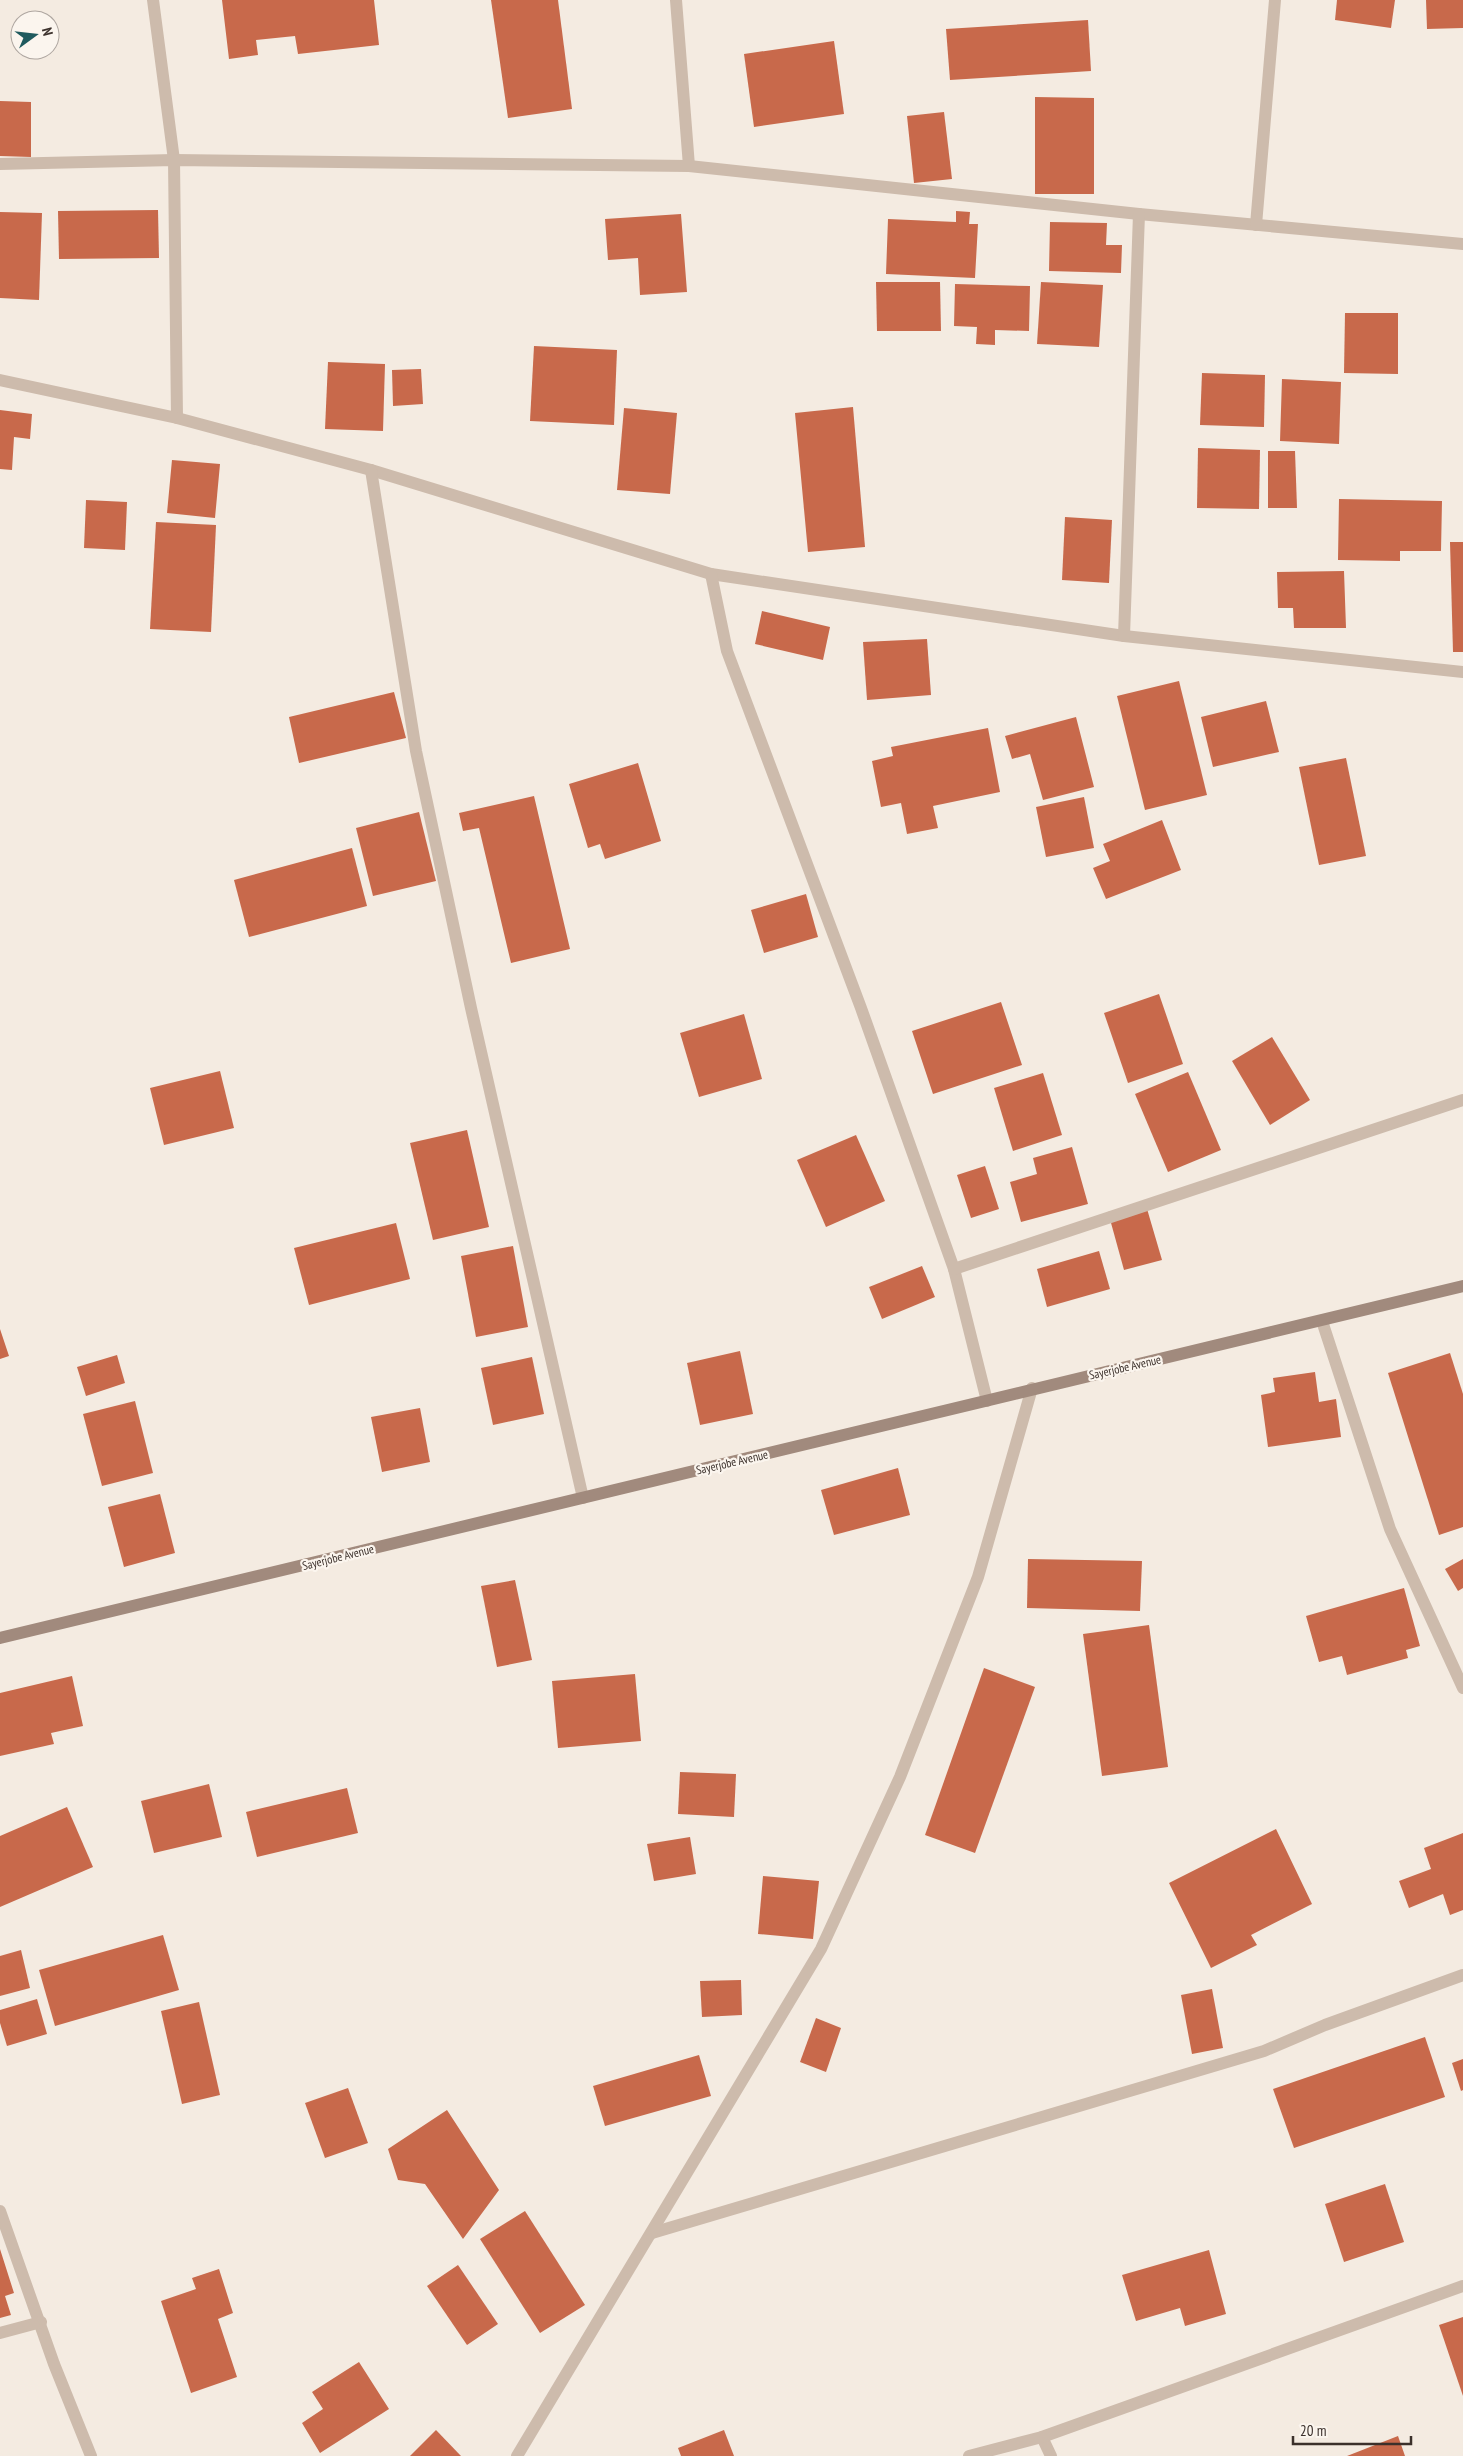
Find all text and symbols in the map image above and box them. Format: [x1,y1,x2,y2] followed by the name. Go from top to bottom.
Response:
[10,10,60,60] north arrow
[38,26,57,38] text: N
[1088,1351,1162,1383] street label: Sayerjobe Avenue
[695,1446,769,1478] street label: Sayerjobe Avenue
[301,1541,375,1573] street label: Sayerjobe Avenue
[1293,2414,1410,2446] scale bar
[1300,2421,1326,2440] text: 20 m

